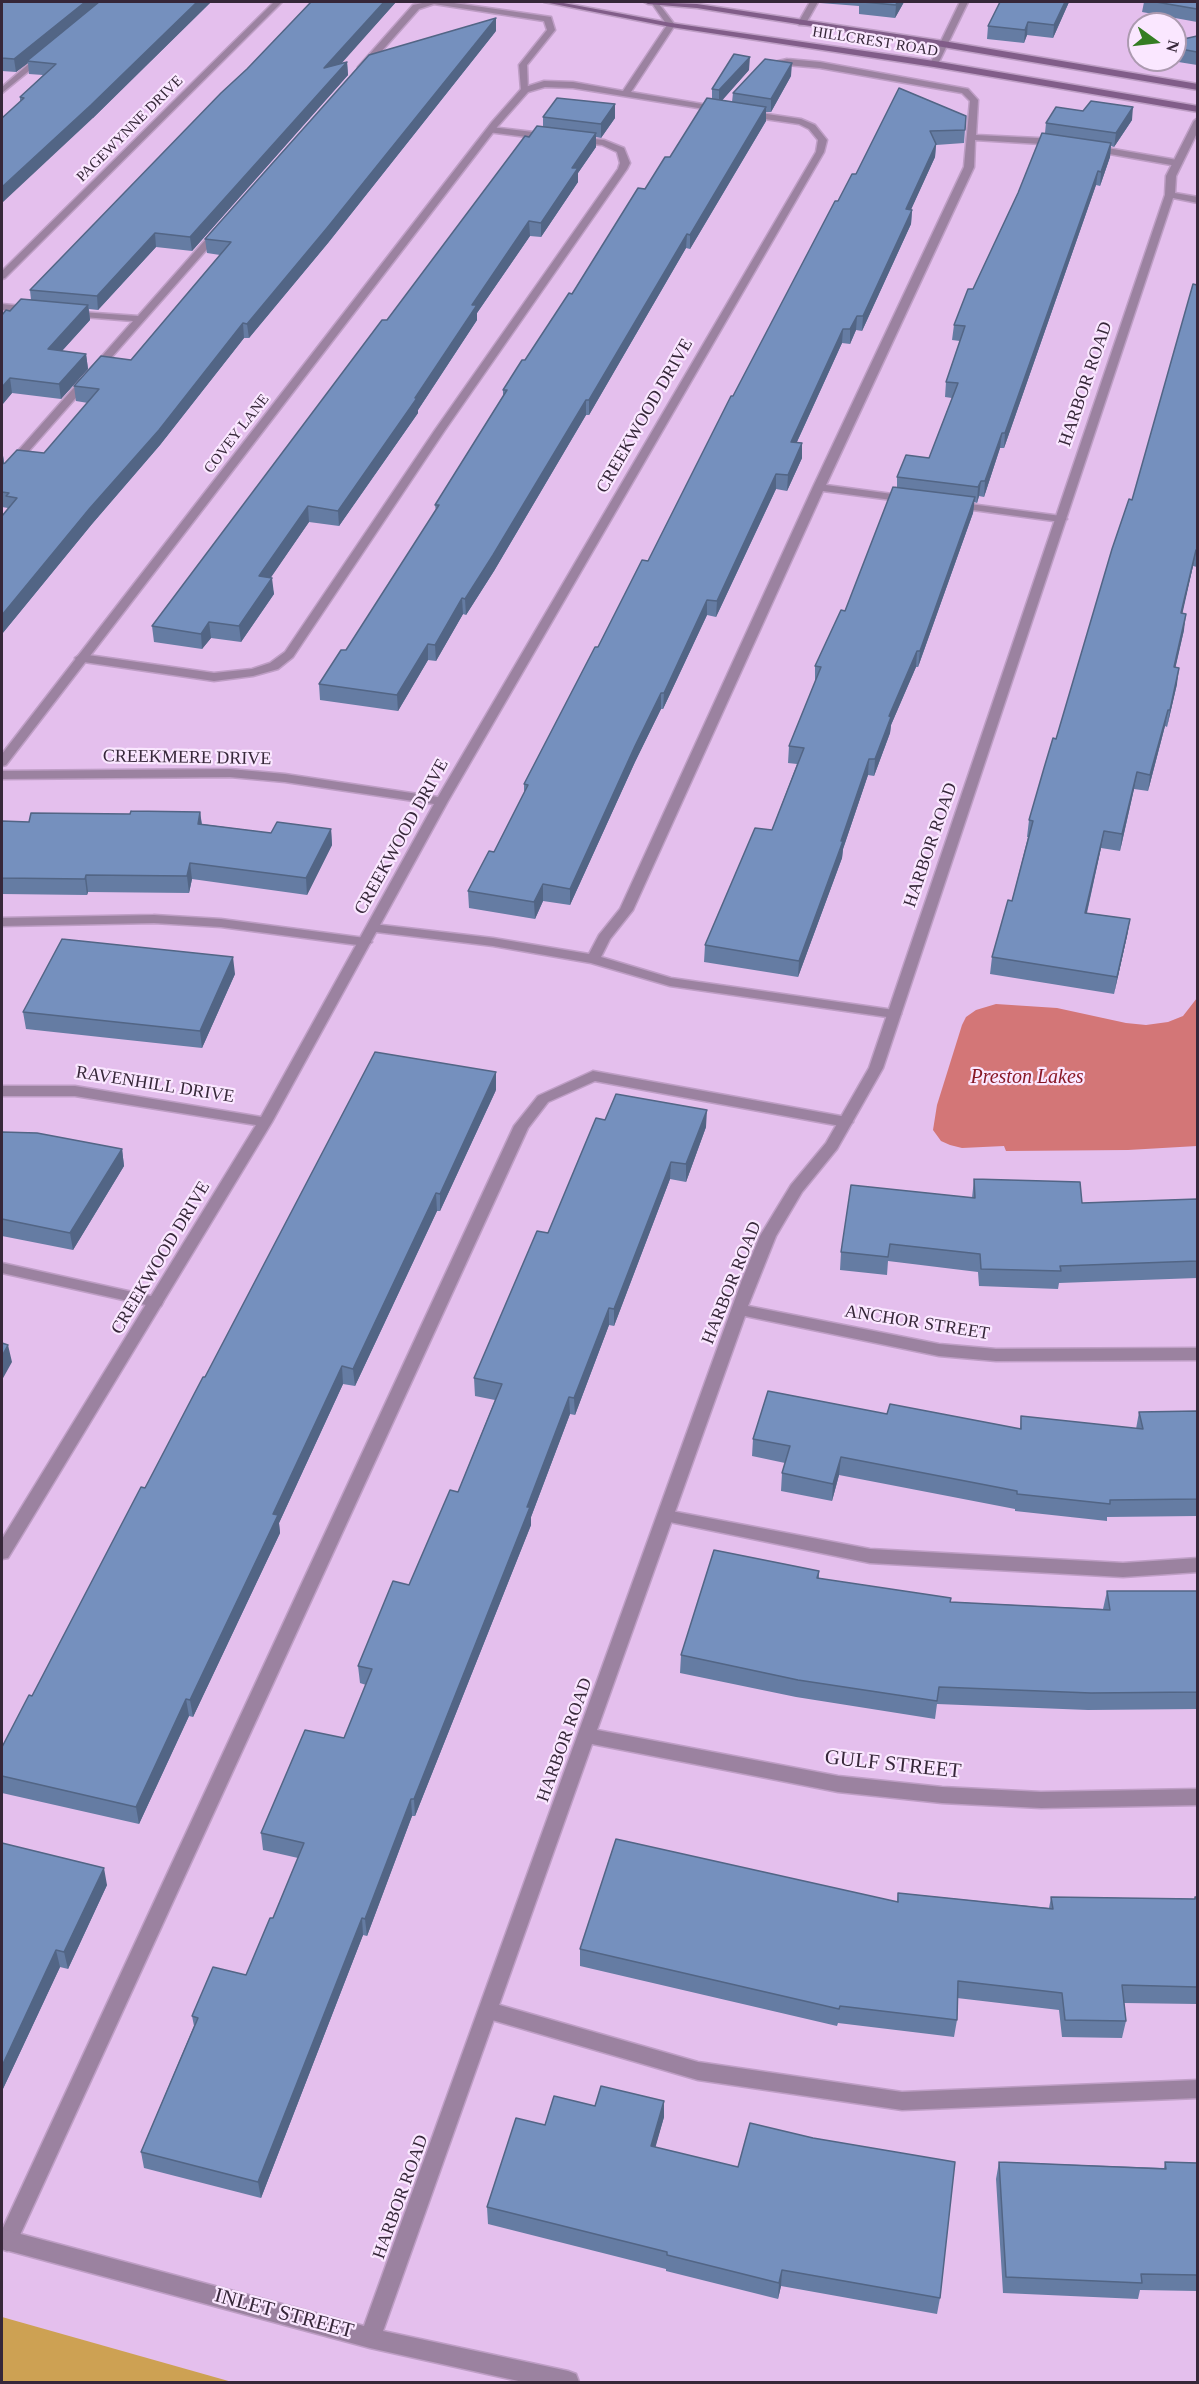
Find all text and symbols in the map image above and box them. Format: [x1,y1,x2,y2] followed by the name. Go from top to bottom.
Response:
[1127,12,1187,72] north arrow
[811,23,939,61] street label: HILLCREST ROAD
[1163,38,1183,54] text: N
[73,72,187,186] street label: PAGEWYNNE DRIVE
[1055,319,1117,449] street label: HARBOR ROAD
[592,335,698,497] street label: CREEKWOOD DRIVE
[201,391,273,477] street label: COVEY LANE
[103,746,271,770] street label: CREEKMERE DRIVE
[350,755,454,919] street label: CREEKWOOD DRIVE
[900,780,962,910] street label: HARBOR ROAD
[74,1062,236,1108] street label: RAVENHILL DRIVE
[970,1066,1084,1090] water label: Preston Lakes
[107,1178,215,1338] street label: CREEKWOOD DRIVE
[698,1218,766,1348] street label: HARBOR ROAD
[843,1301,991,1345] street label: ANCHOR STREET
[533,1675,597,1805] street label: HARBOR ROAD
[824,1745,962,1785] street label: GULF STREET
[369,2132,433,2262] street label: HARBOR ROAD
[212,2283,356,2345] street label: INLET STREET

